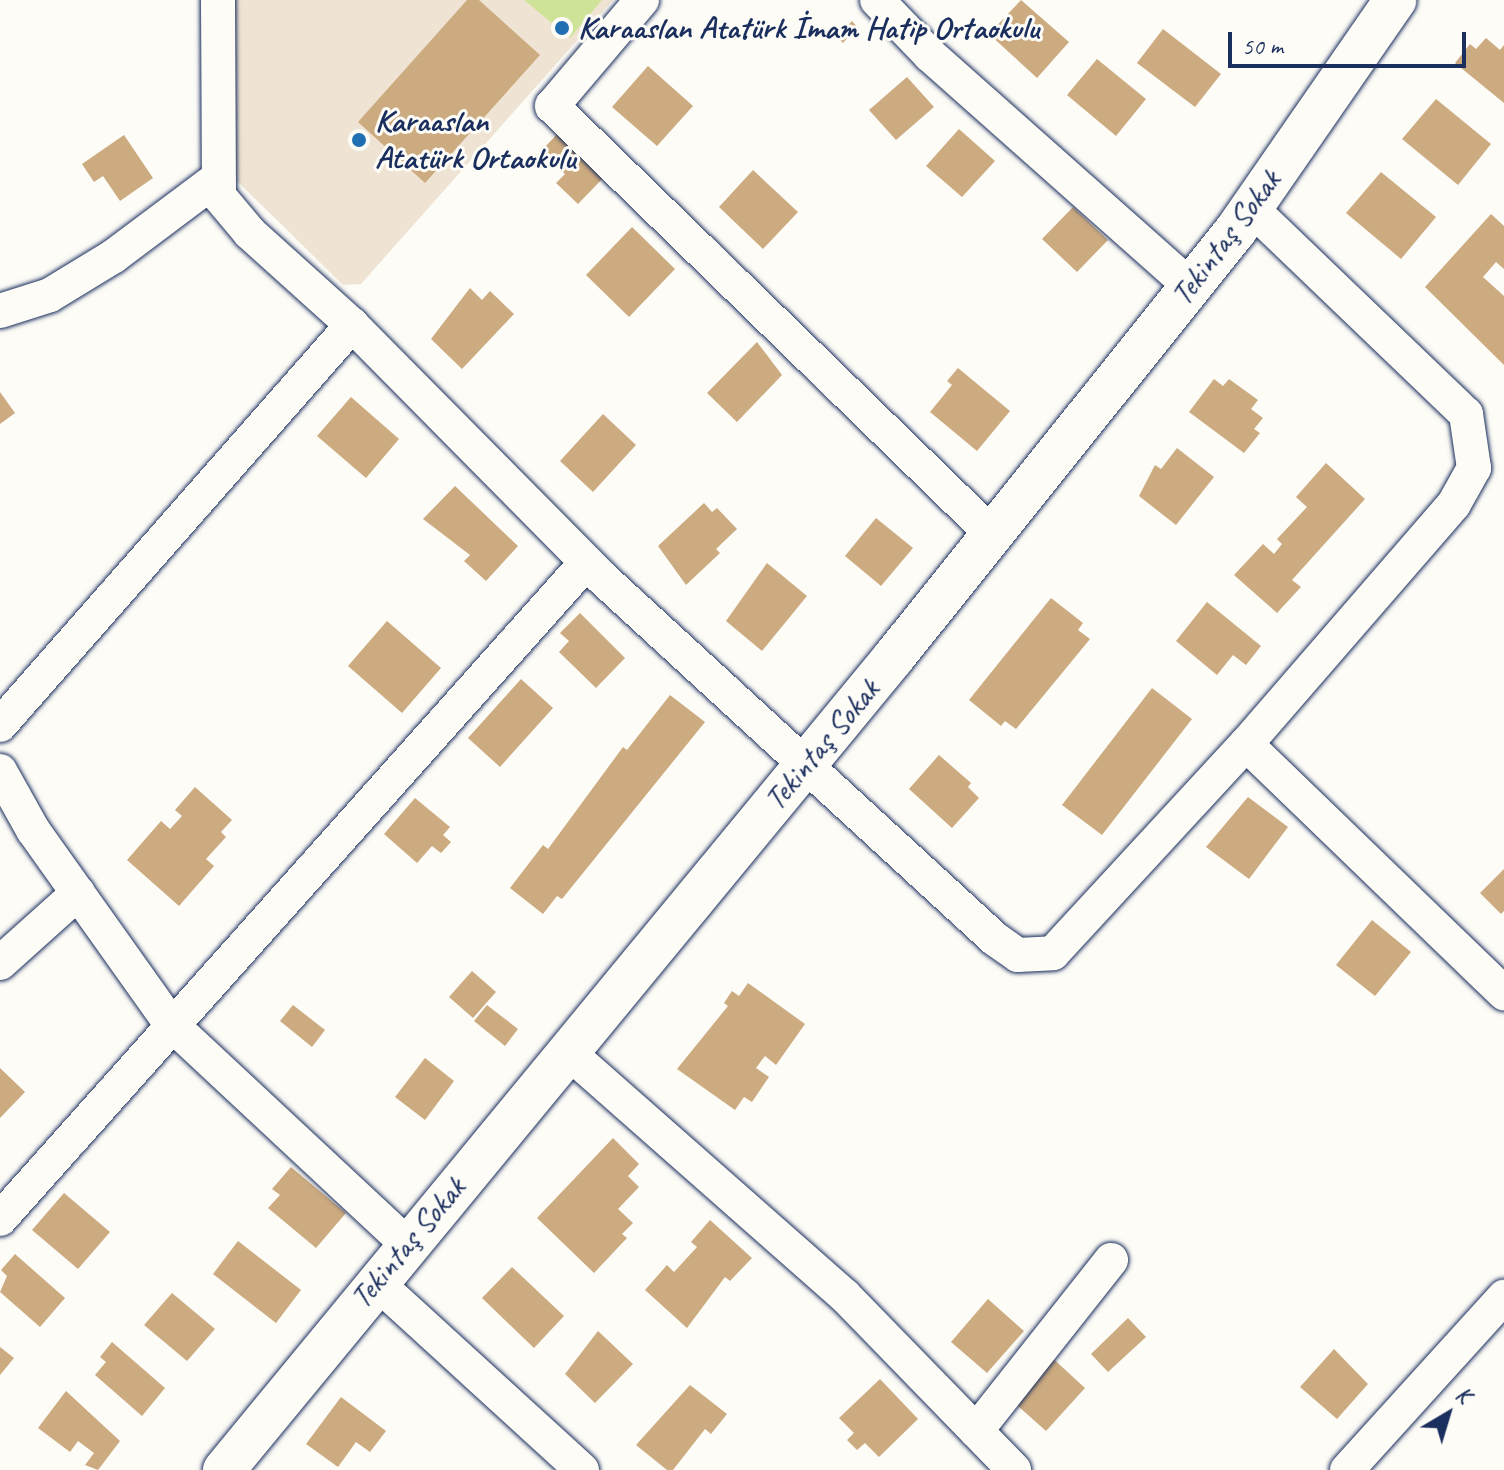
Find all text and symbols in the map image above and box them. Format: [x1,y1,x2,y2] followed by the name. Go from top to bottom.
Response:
[578,9,1041,47] place label: Karaaslan Atatürk İmam Hatip Ortaokulu
[1232,16,1470,66] scale bar
[553,19,571,37] marker: Karaaslan Atatürk İmam Hatip Ortaokulu
[1242,31,1283,61] text: 50 m
[375,103,575,178] place label: Karaaslan Atatürk Ortaokulu
[350,131,368,149] marker: Karaaslan Atatürk Ortaokulu
[1163,163,1289,313] street label: Tekintaş Sokak
[756,672,888,818] street label: Tekintaş Sokak
[342,1170,474,1316] street label: Tekintaş Sokak
[1408,1374,1488,1454] north arrow
[1450,1381,1476,1410] text: K

